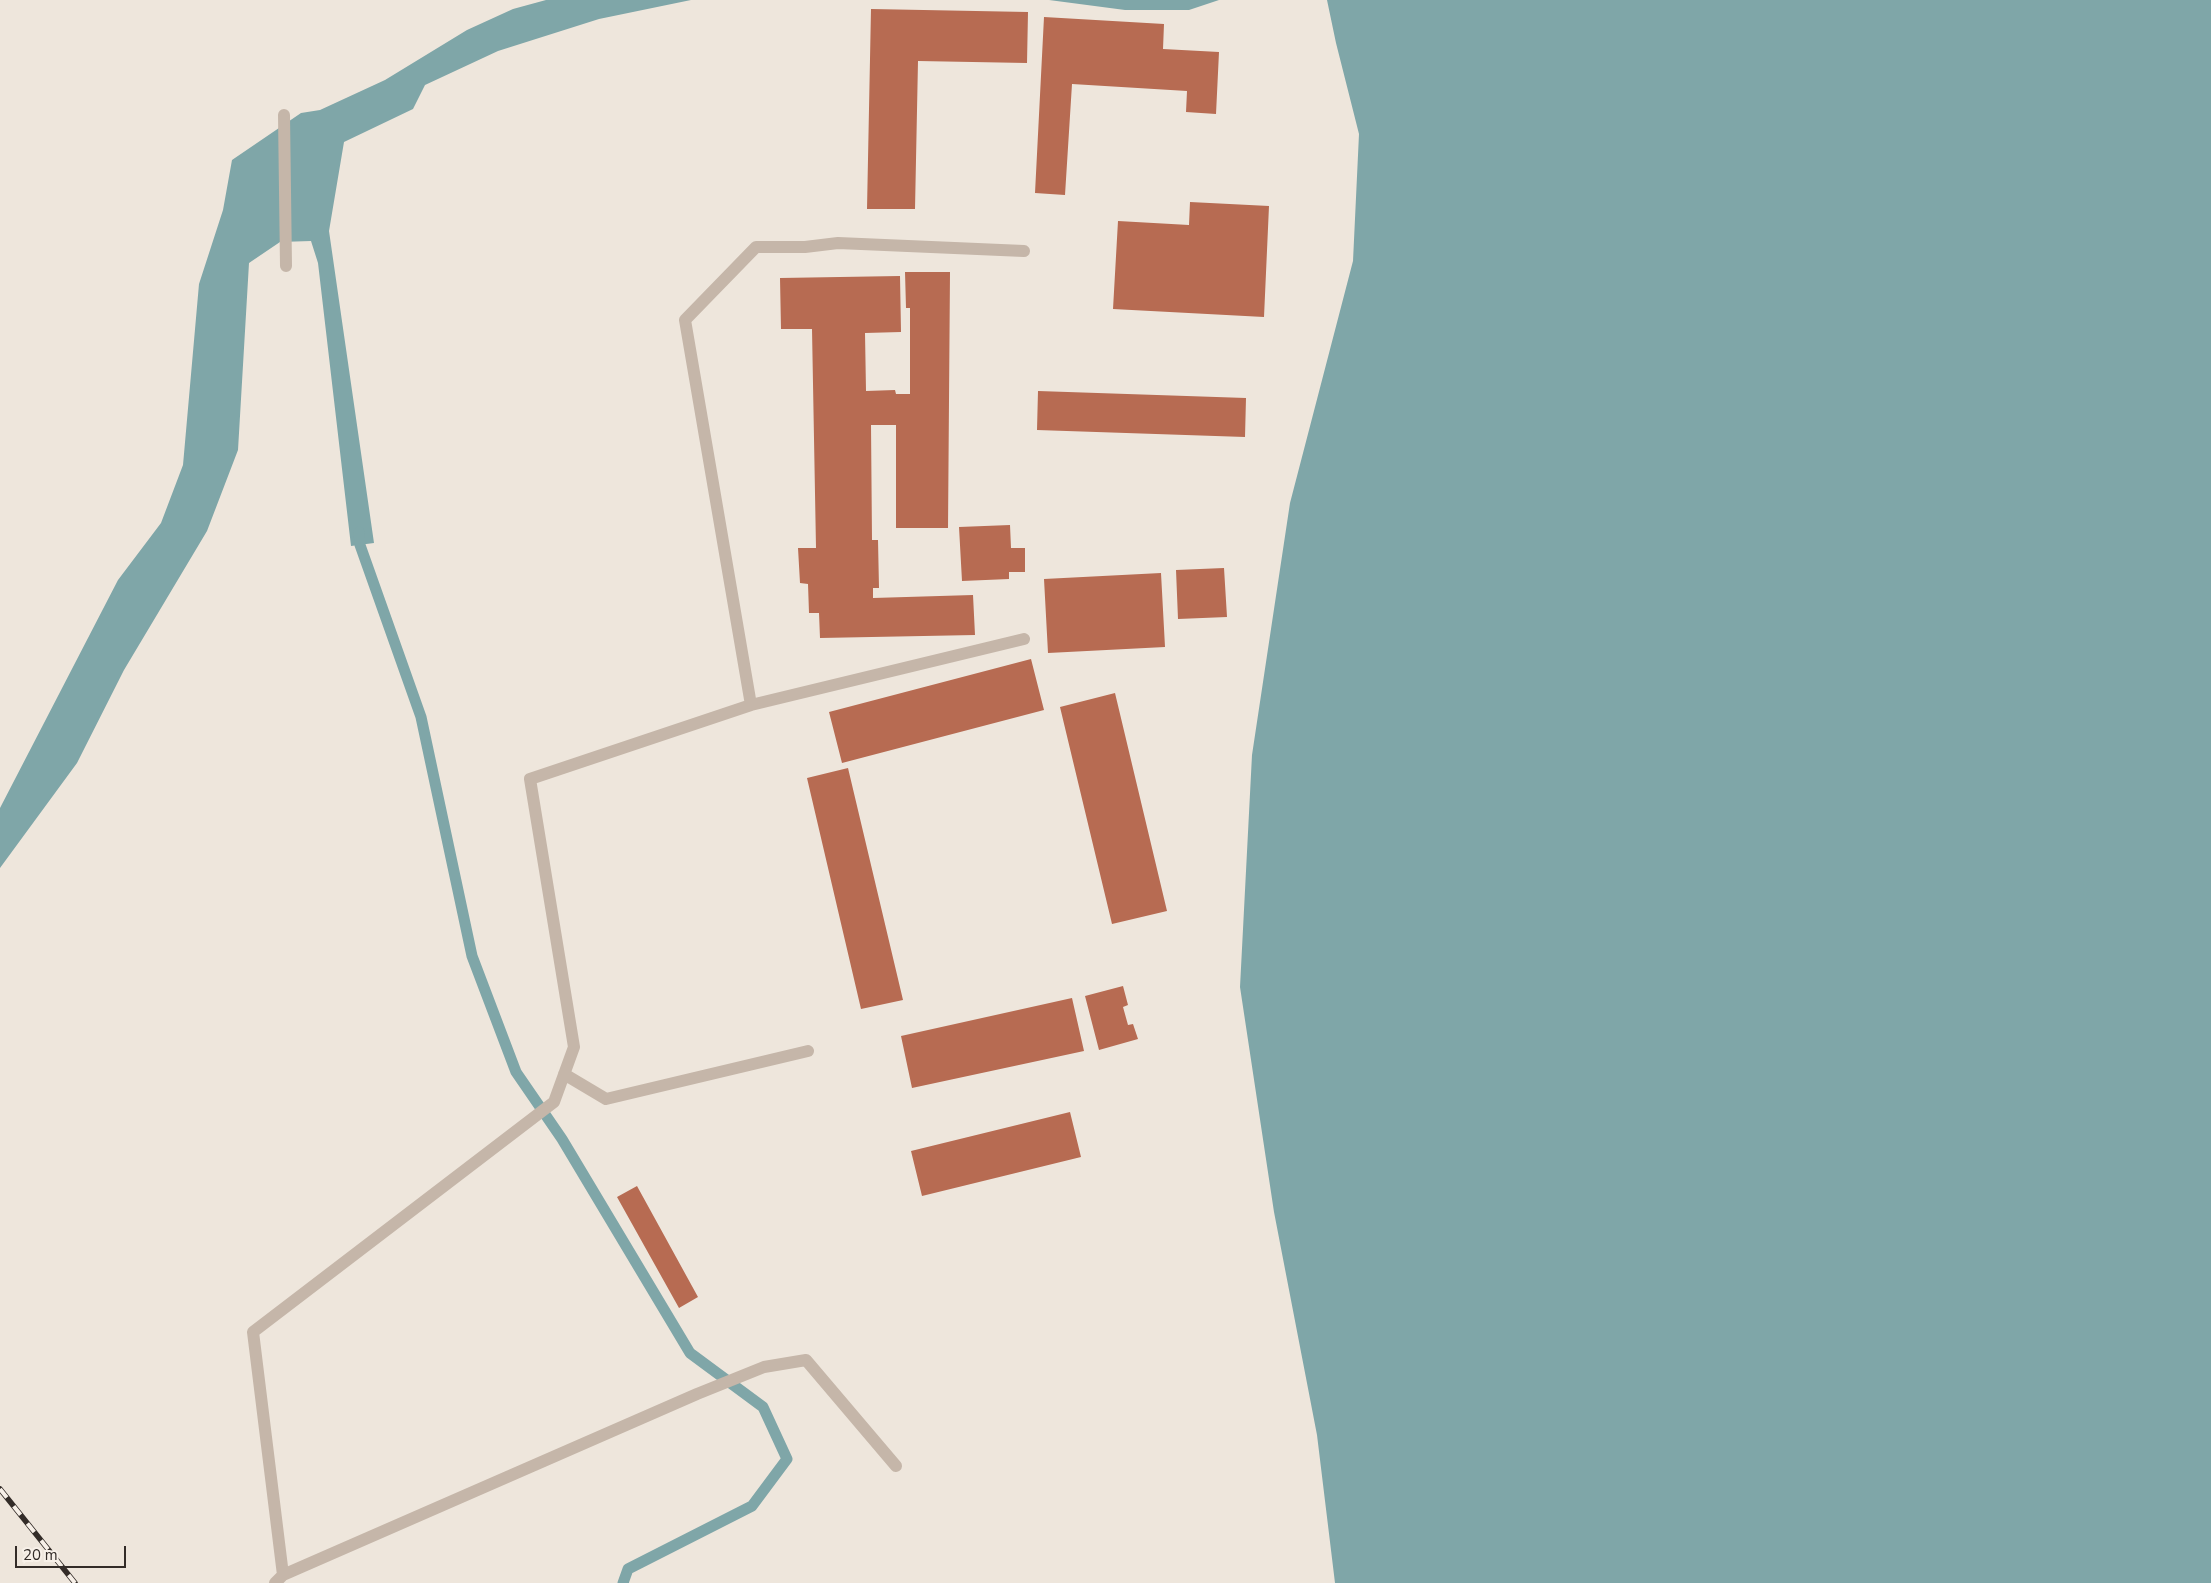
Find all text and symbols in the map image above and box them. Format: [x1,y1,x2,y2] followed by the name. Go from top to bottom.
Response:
[18,1536,129,1568] scale bar
[23,1545,58,1565] text: 20 m

